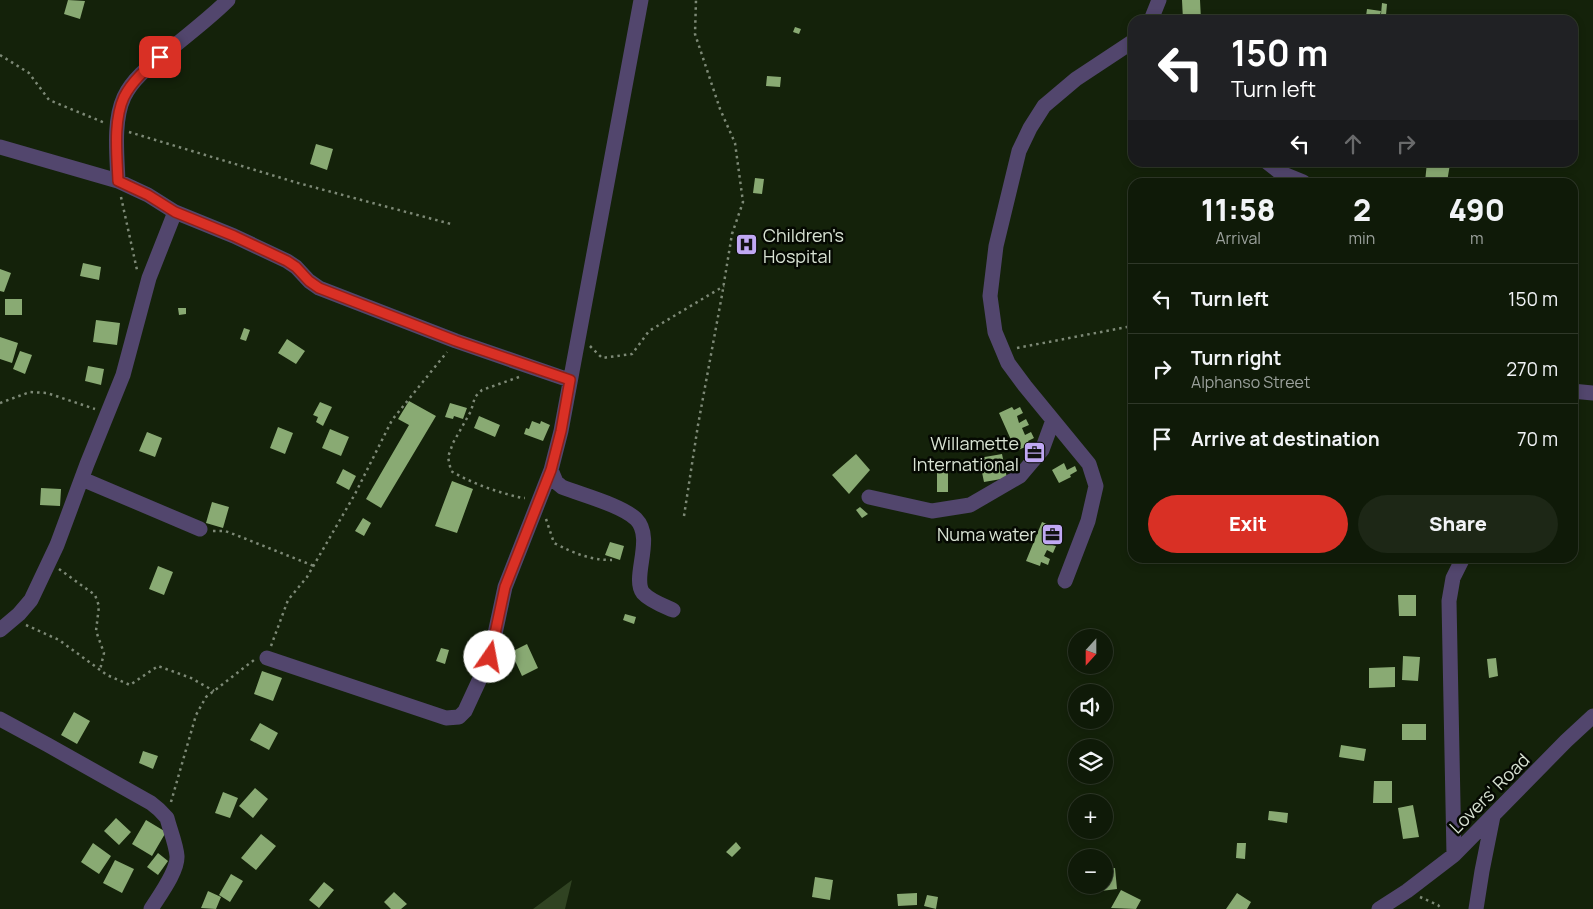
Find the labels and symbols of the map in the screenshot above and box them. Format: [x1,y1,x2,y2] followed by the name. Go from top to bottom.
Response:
[139,36,181,78] pin
[763,223,844,268] place label: Children's Hospital
[735,233,759,257] hospital icon: Children's Hospital
[913,431,1019,476] place label: Willamette International
[1023,441,1047,465] office icon: Willamette International
[937,522,1037,546] place label: Numa water
[1040,522,1064,546] office icon: Numa water
[1068,629,1112,674] north arrow
[463,630,515,682] position arrow
[1444,748,1534,838] street label: Lovers' Road

